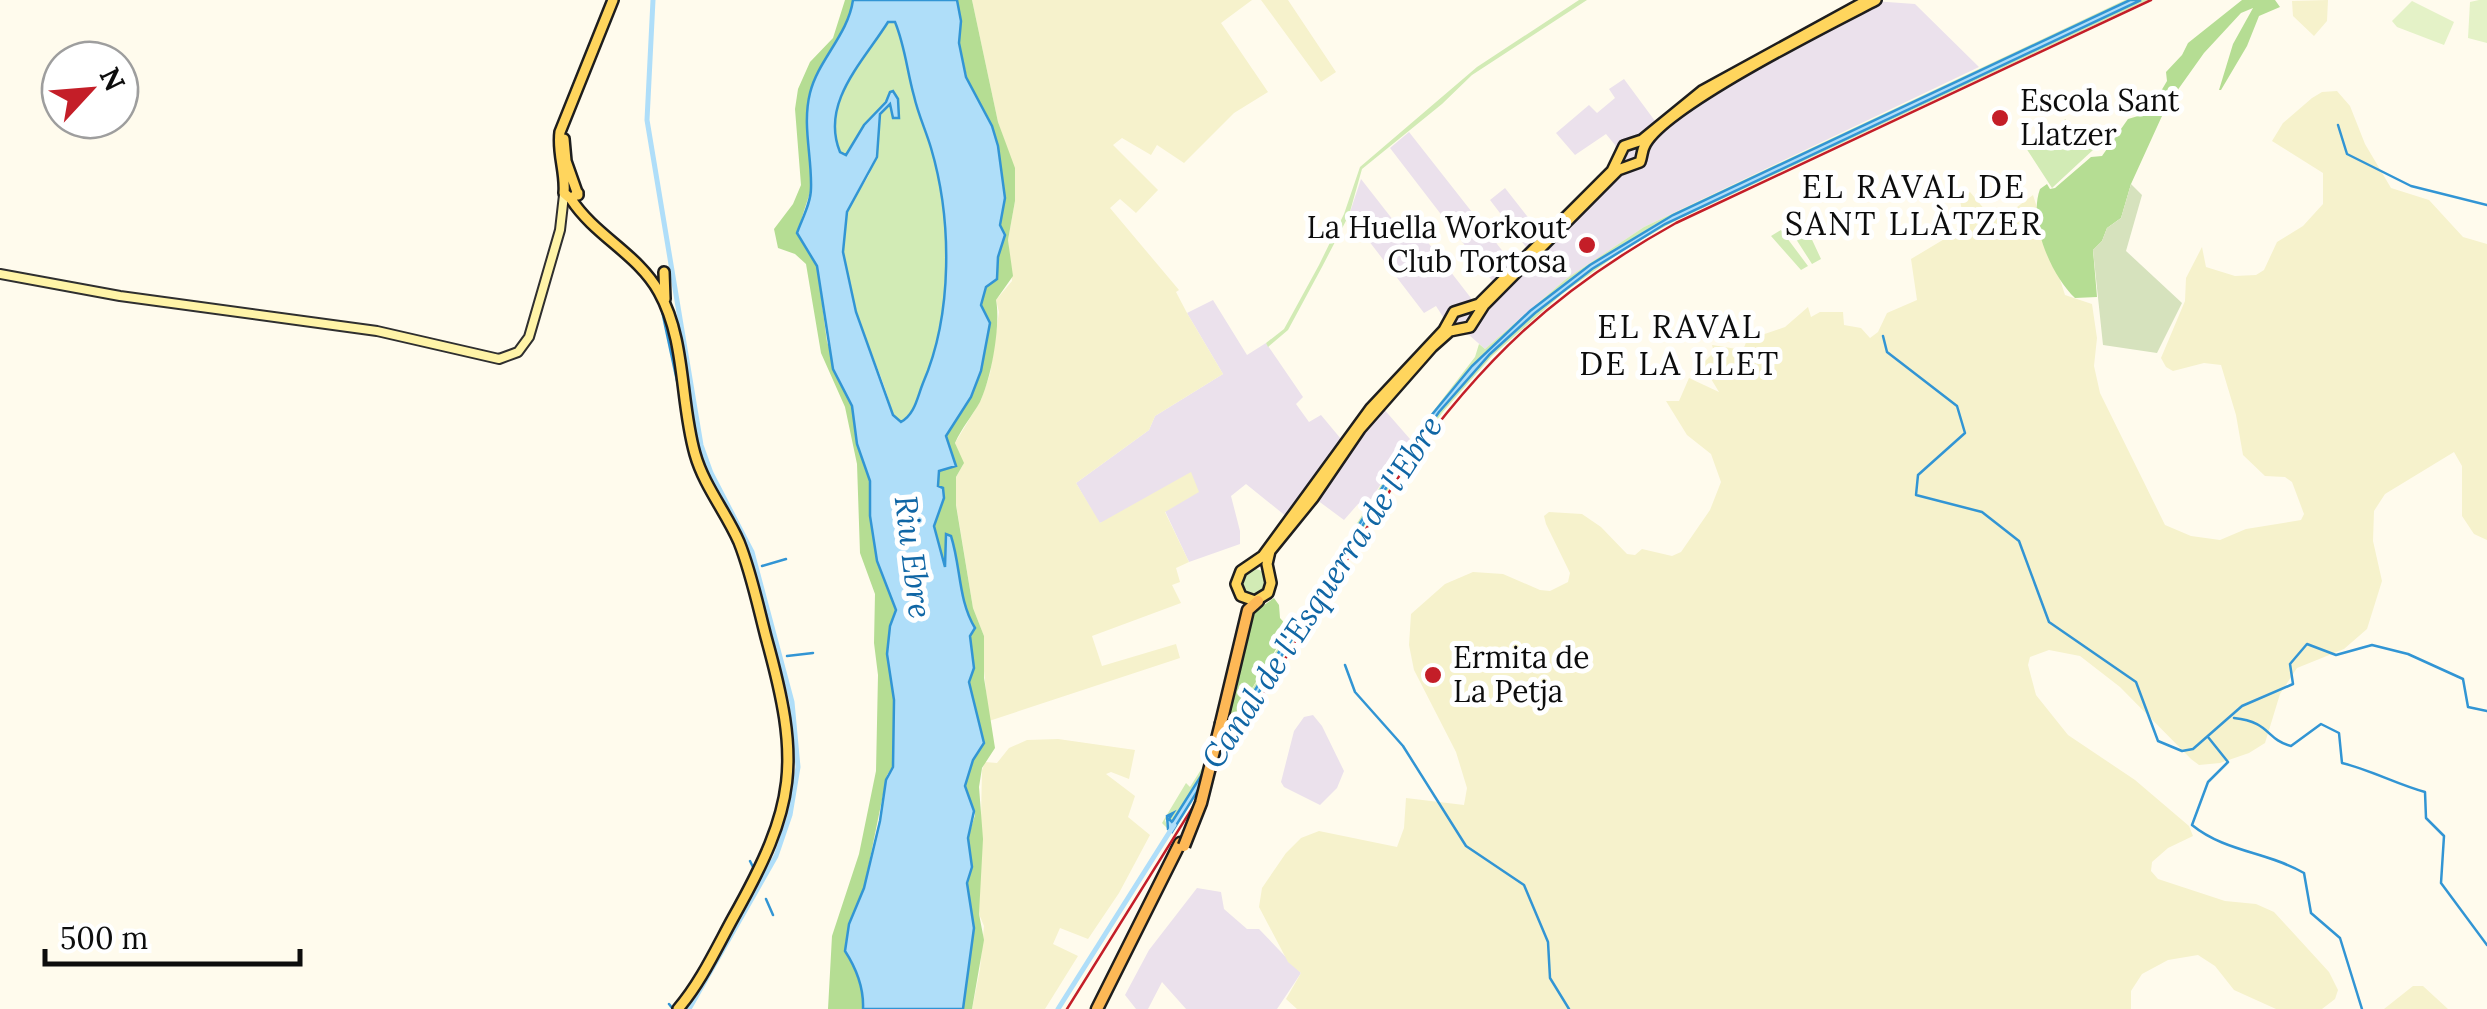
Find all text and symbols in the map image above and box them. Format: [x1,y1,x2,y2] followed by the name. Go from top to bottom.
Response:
[40,40,140,140] north arrow
[92,61,133,97] text: N
[2020,81,2180,153] place label: Escola Sant Llatzer
[1989,107,2011,129] marker: Escola Sant Llatzer
[1785,166,2043,244] district label: EL RAVAL DE SANT LLÀTZER
[1307,208,1567,280] place label: La Huella Workout Club Tortosa
[1576,234,1598,256] marker: La Huella Workout Club Tortosa
[1579,306,1781,384] district label: EL RAVAL DE LA LLET
[1192,408,1451,776] water label: Canal de l'Esquerra de l'Ebre
[886,493,941,621] water label: Riu Ebre
[1453,638,1590,711] place label: Ermita de La Petja
[1422,664,1444,686] marker: Ermita de La Petja
[45,904,300,966] scale bar
[60,919,148,957] text: 500 m

